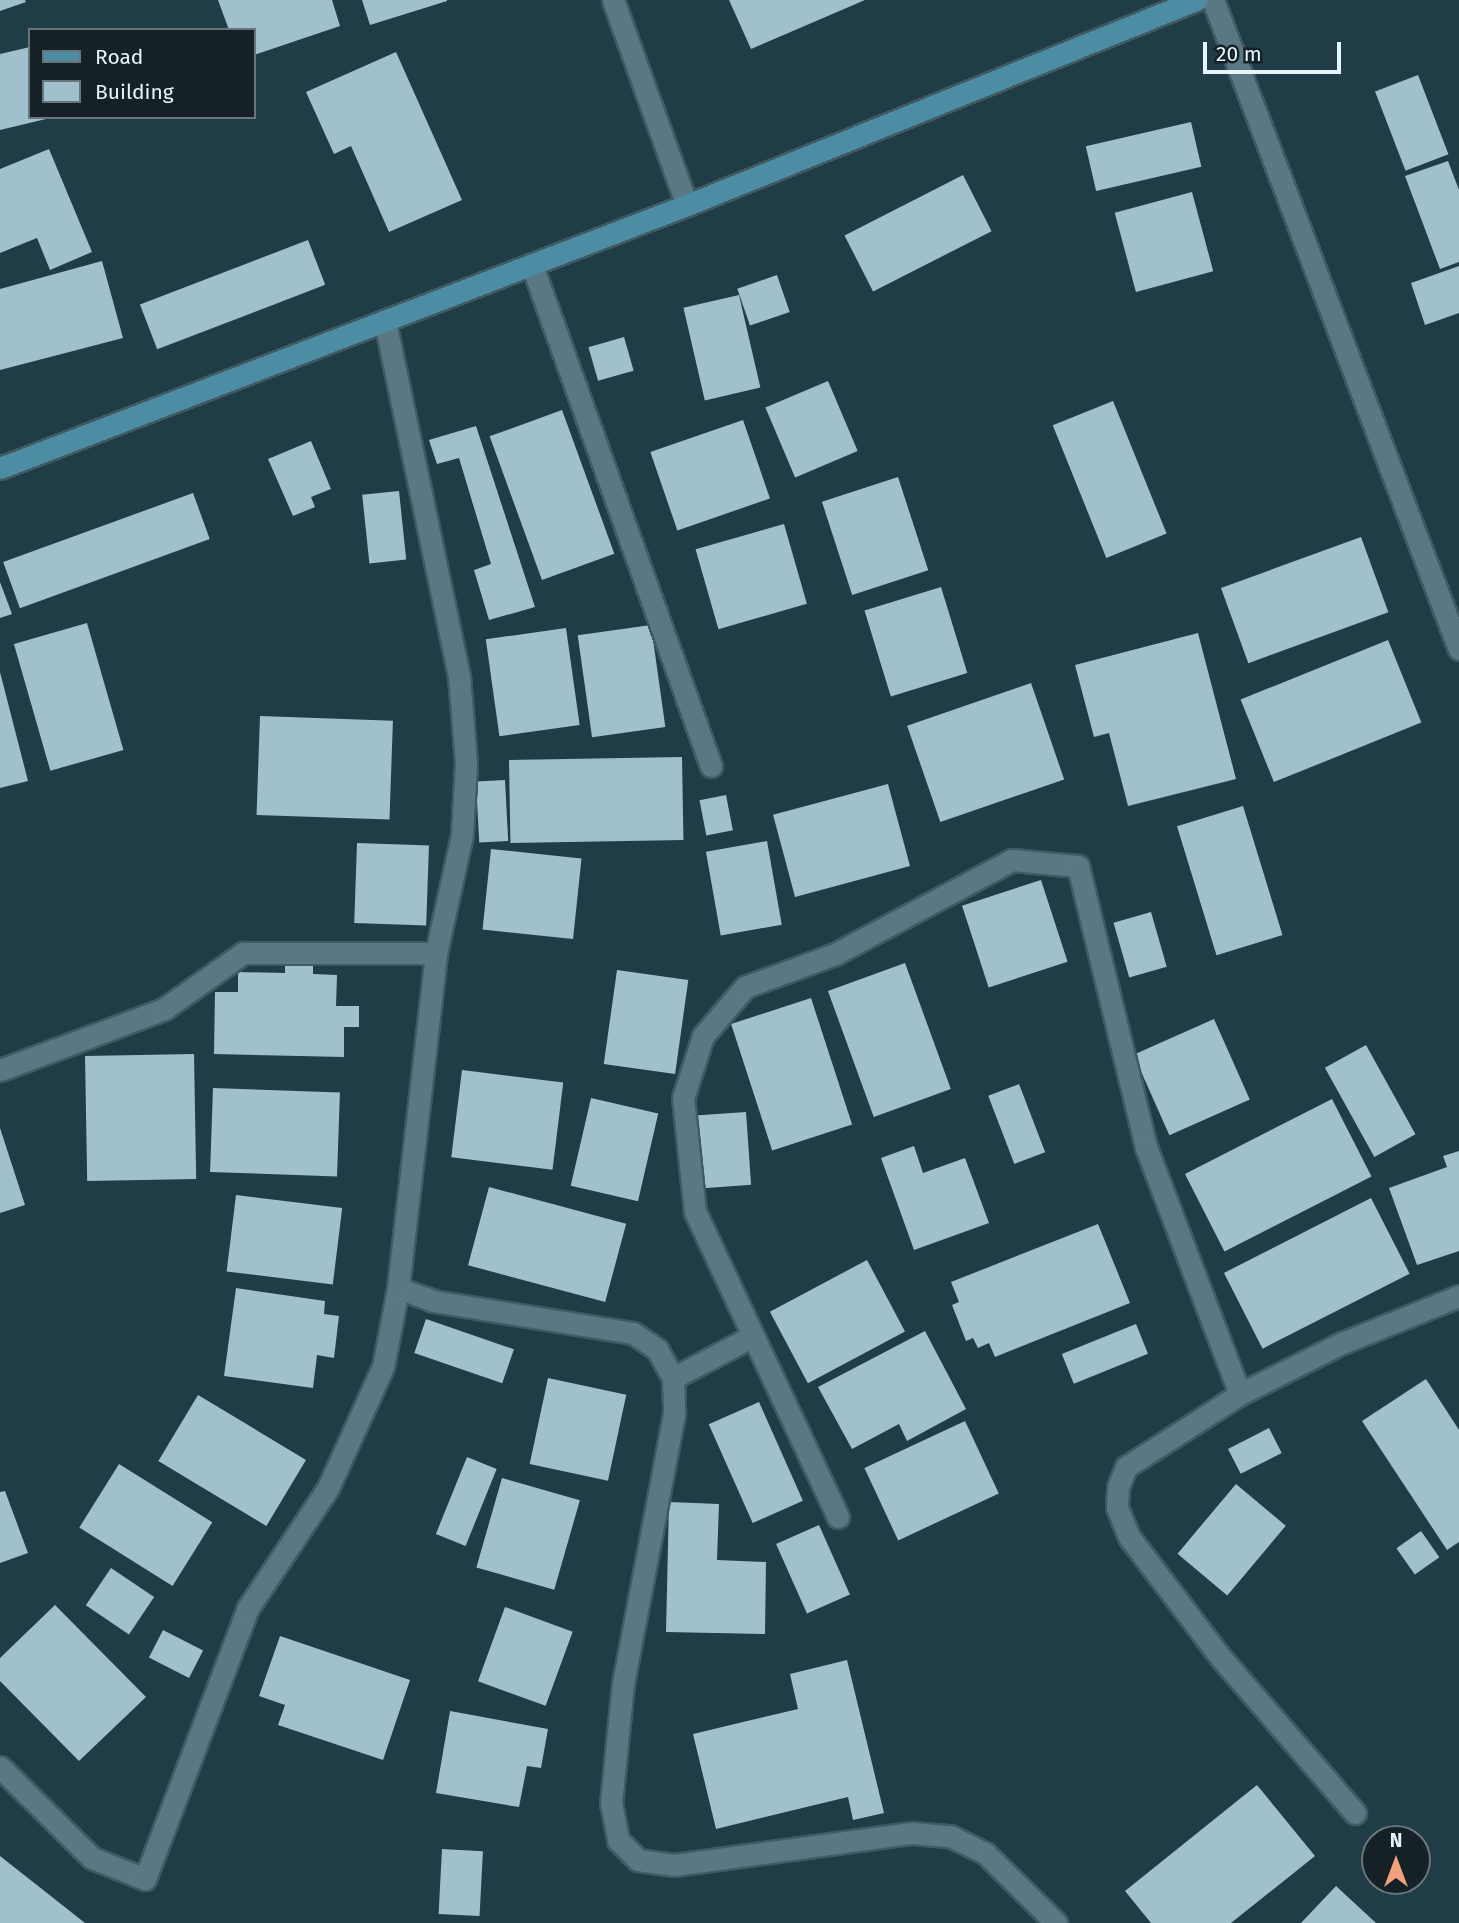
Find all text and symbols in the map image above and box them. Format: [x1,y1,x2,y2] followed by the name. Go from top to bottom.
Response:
[28,28,256,119] legend
[1207,28,1345,72] scale bar
[1216,41,1262,67] text: 20 m
[95,44,143,70] text: Road
[95,79,174,105] text: Building
[1361,1825,1431,1895] north arrow
[1390,1829,1402,1852] text: N

